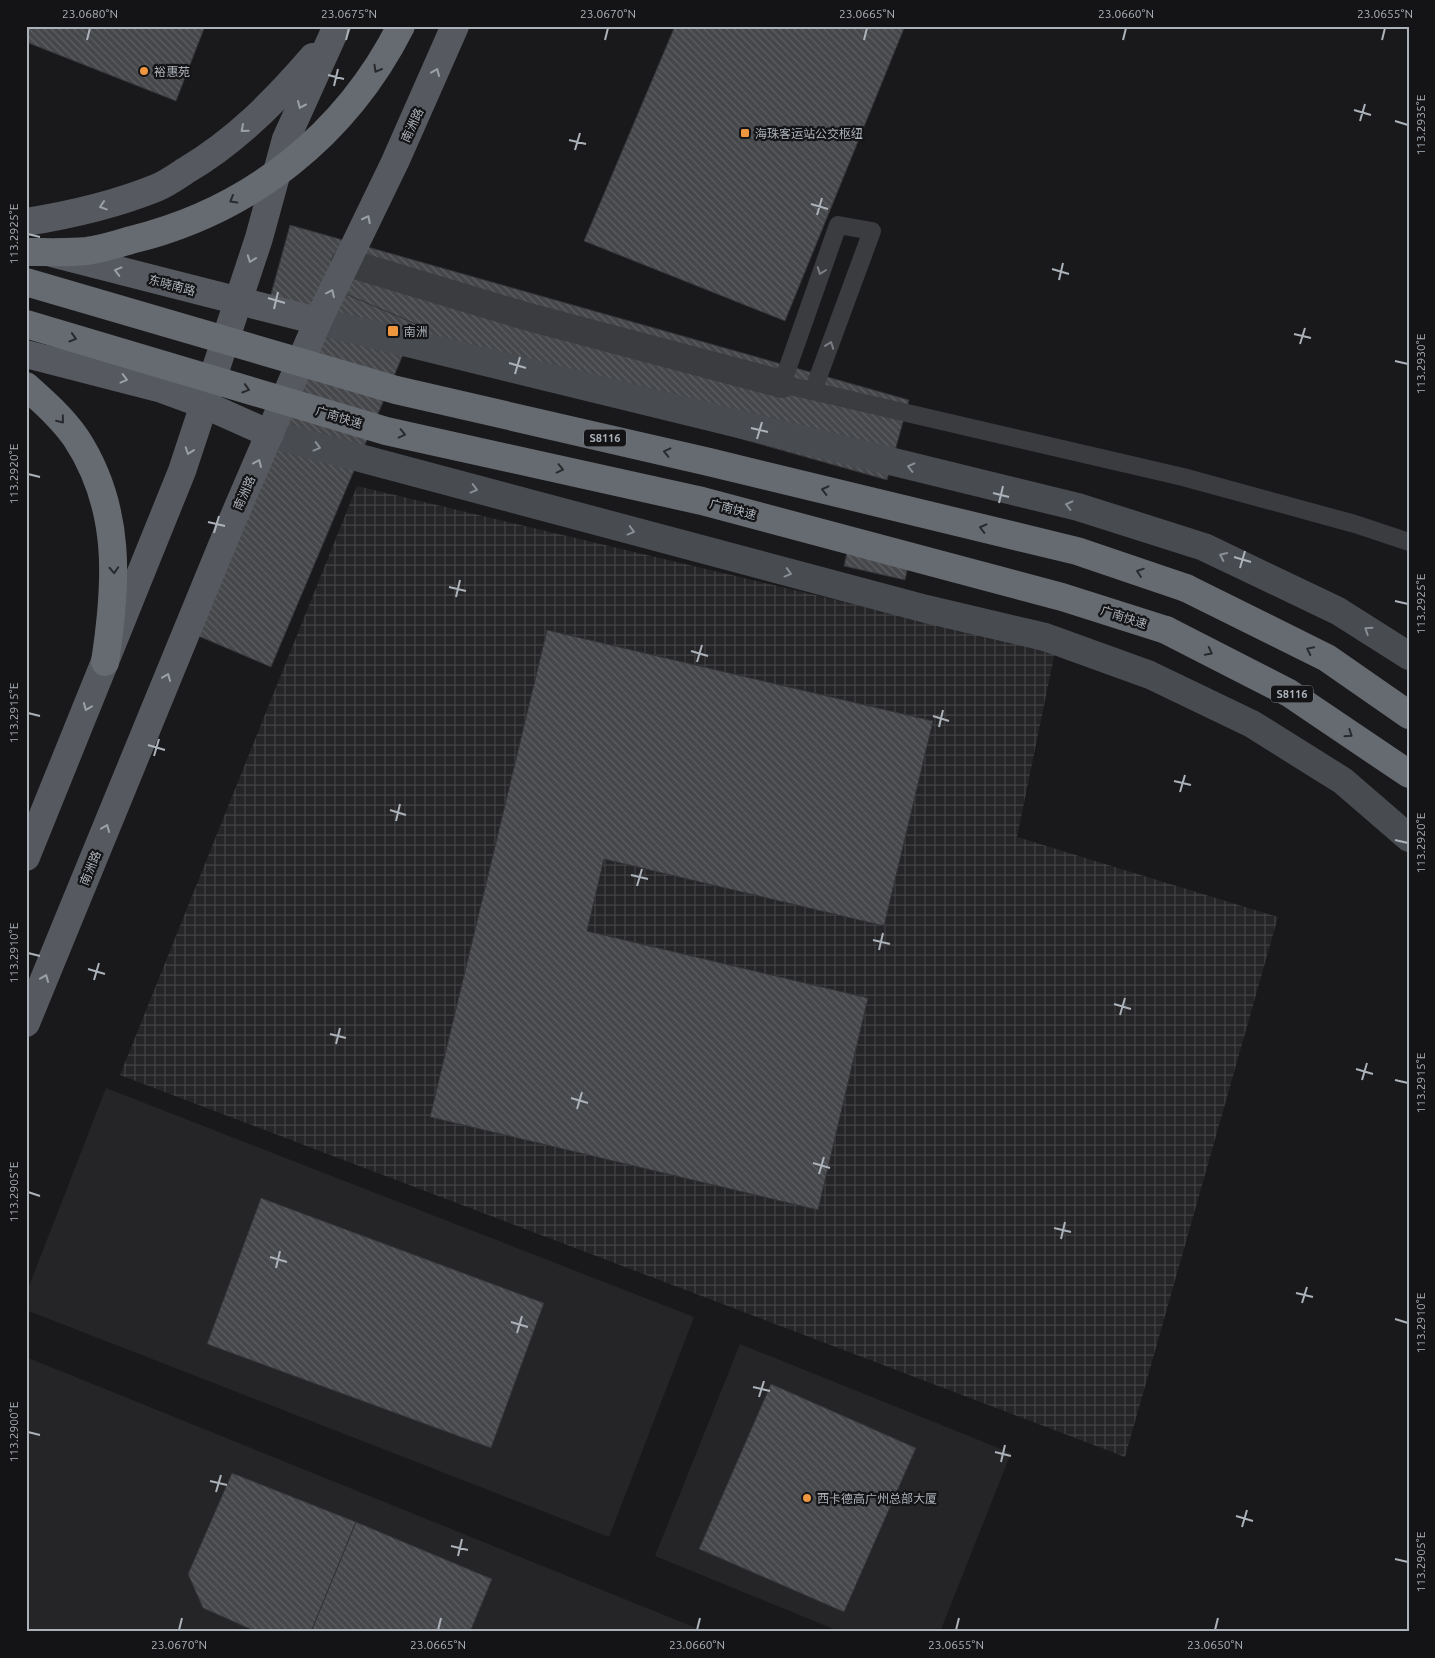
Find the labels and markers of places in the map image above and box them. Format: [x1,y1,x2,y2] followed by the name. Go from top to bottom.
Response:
[138,65,150,77] marker: 裕惠苑
[154,65,190,78] place label: 裕惠苑
[739,127,751,139] marker: 海珠客运站公交枢纽
[755,127,863,140] place label: 海珠客运站公交枢纽
[386,324,400,338] marker: 南洲
[404,325,428,338] place label: 南洲
[801,1492,813,1504] marker: 西卡德高广州总部大厦
[817,1492,937,1505] place label: 西卡德高广州总部大厦

